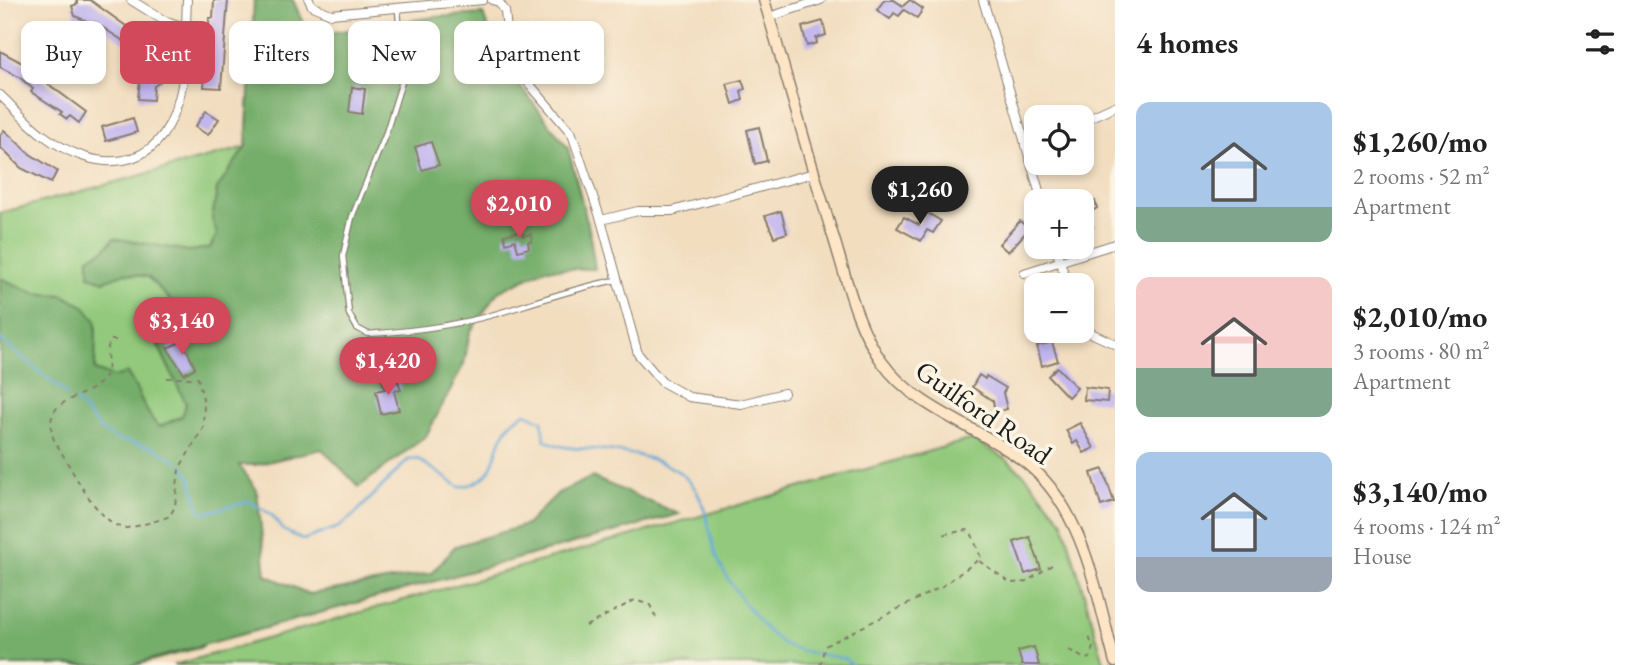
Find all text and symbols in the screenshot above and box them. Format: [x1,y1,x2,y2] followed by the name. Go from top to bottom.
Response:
[21,21,106,84] chip: Buy
[120,21,215,84] chip: Rent
[229,21,334,84] chip: Filters
[348,21,440,84] chip: New
[454,21,604,84] chip: Apartment
[1136,23,1238,62] text: 4 homes
[1581,23,1619,61] icon: filters
[1024,105,1094,343] map controls
[1024,105,1094,175] button: locate
[1353,122,1487,161] text: $1,260/mo
[1192,130,1276,214] icon: home
[1353,161,1490,191] text: 2 rooms · 52 m²
[863,166,977,226] pin: $1,260
[888,174,952,204] text: $1,260
[462,180,576,240] pin: $2,010
[487,188,551,218] text: $2,010
[1024,189,1094,259] button: +
[1353,191,1451,221] text: Apartment
[1024,273,1094,343] button: −
[1353,297,1487,336] text: $2,010/mo
[125,298,239,357] pin: $3,140
[150,305,214,335] text: $3,140
[1192,305,1276,389] icon: home
[1353,336,1490,366] text: 3 rooms · 80 m²
[331,338,445,397] pin: $1,420
[356,345,420,375] text: $1,420
[909,352,1060,473] street label: Guilford Road
[1353,366,1451,396] text: Apartment
[1353,472,1487,511] text: $3,140/mo
[1192,480,1276,564] icon: home
[1353,511,1501,541] text: 4 rooms · 124 m²
[1353,541,1412,571] text: House

